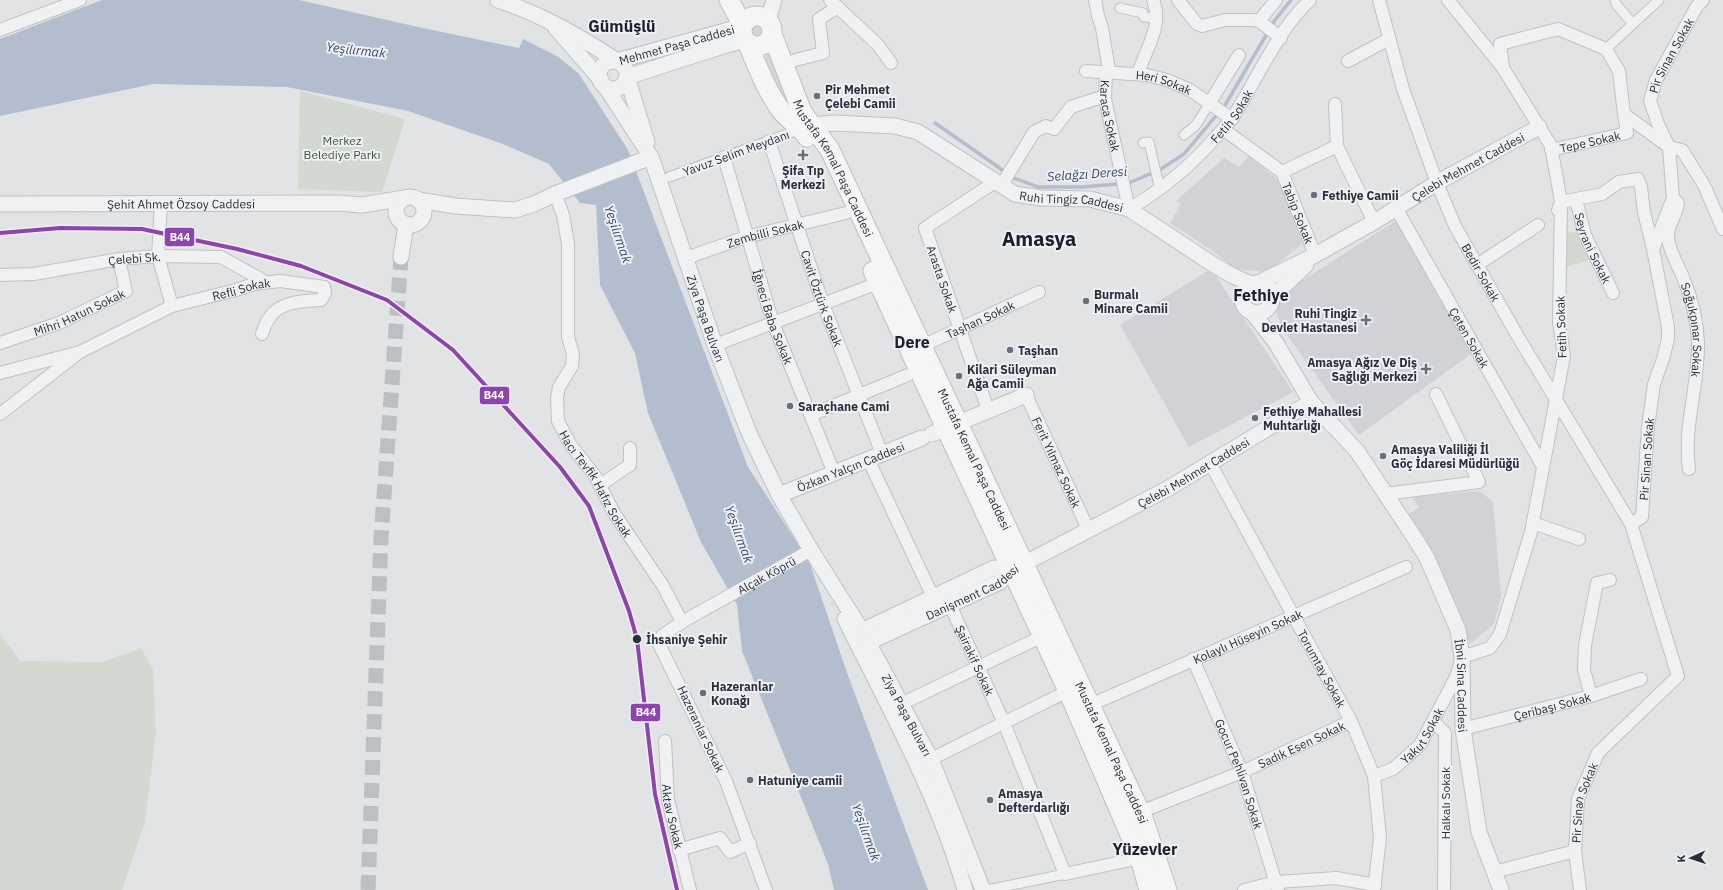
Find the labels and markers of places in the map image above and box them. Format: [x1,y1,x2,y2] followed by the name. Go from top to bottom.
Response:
[825,82,896,111] place label: Pir Mehmet Çelebi Camii
[812,91,822,101] marker: Pir Mehmet Çelebi Camii
[797,149,809,161] marker: Şifa Tıp Merkezi
[781,163,825,192] place label: Şifa Tıp Merkezi
[1322,188,1399,203] place label: Fethiye Camii
[1309,190,1319,200] marker: Fethiye Camii
[1094,287,1168,316] place label: Burmalı Minare Camii
[1081,296,1091,306] marker: Burmalı Minare Camii
[1261,306,1357,335] place label: Ruhi Tingiz Devlet Hastanesi
[1360,314,1372,326] marker: Ruhi Tingiz Devlet Hastanesi
[1018,343,1058,358] place label: Taşhan
[1005,345,1015,355] marker: Taşhan
[1307,355,1417,384] place label: Amasya Ağız Ve Diş Sağlığı Merkezi
[967,362,1056,391] place label: Kilari Süleyman Ağa Camii
[1420,363,1432,375] marker: Amasya Ağız Ve Diş Sağlığı Merkezi
[954,371,964,381] marker: Kilari Süleyman Ağa Camii
[798,399,890,414] place label: Saraçhane Cami
[785,401,795,411] marker: Saraçhane Cami
[1263,404,1362,433] place label: Fethiye Mahallesi Muhtarlığı
[1250,413,1260,423] marker: Fethiye Mahallesi Muhtarlığı
[1391,442,1519,471] place label: Amasya Valiliği İl Göç İdaresi Müdürlüğü
[1378,451,1388,461] marker: Amasya Valiliği İl Göç İdaresi Müdürlüğü
[646,632,728,647] place label: İhsaniye Şehir
[631,633,643,645] marker: İhsaniye Şehir
[711,679,773,708] place label: Hazeranlar Konağı
[698,688,708,698] marker: Hazeranlar Konağı
[758,773,842,788] place label: Hatuniye camii
[745,775,755,785] marker: Hatuniye camii
[998,786,1070,815] place label: Amasya Defterdarlığı
[985,795,995,805] marker: Amasya Defterdarlığı

